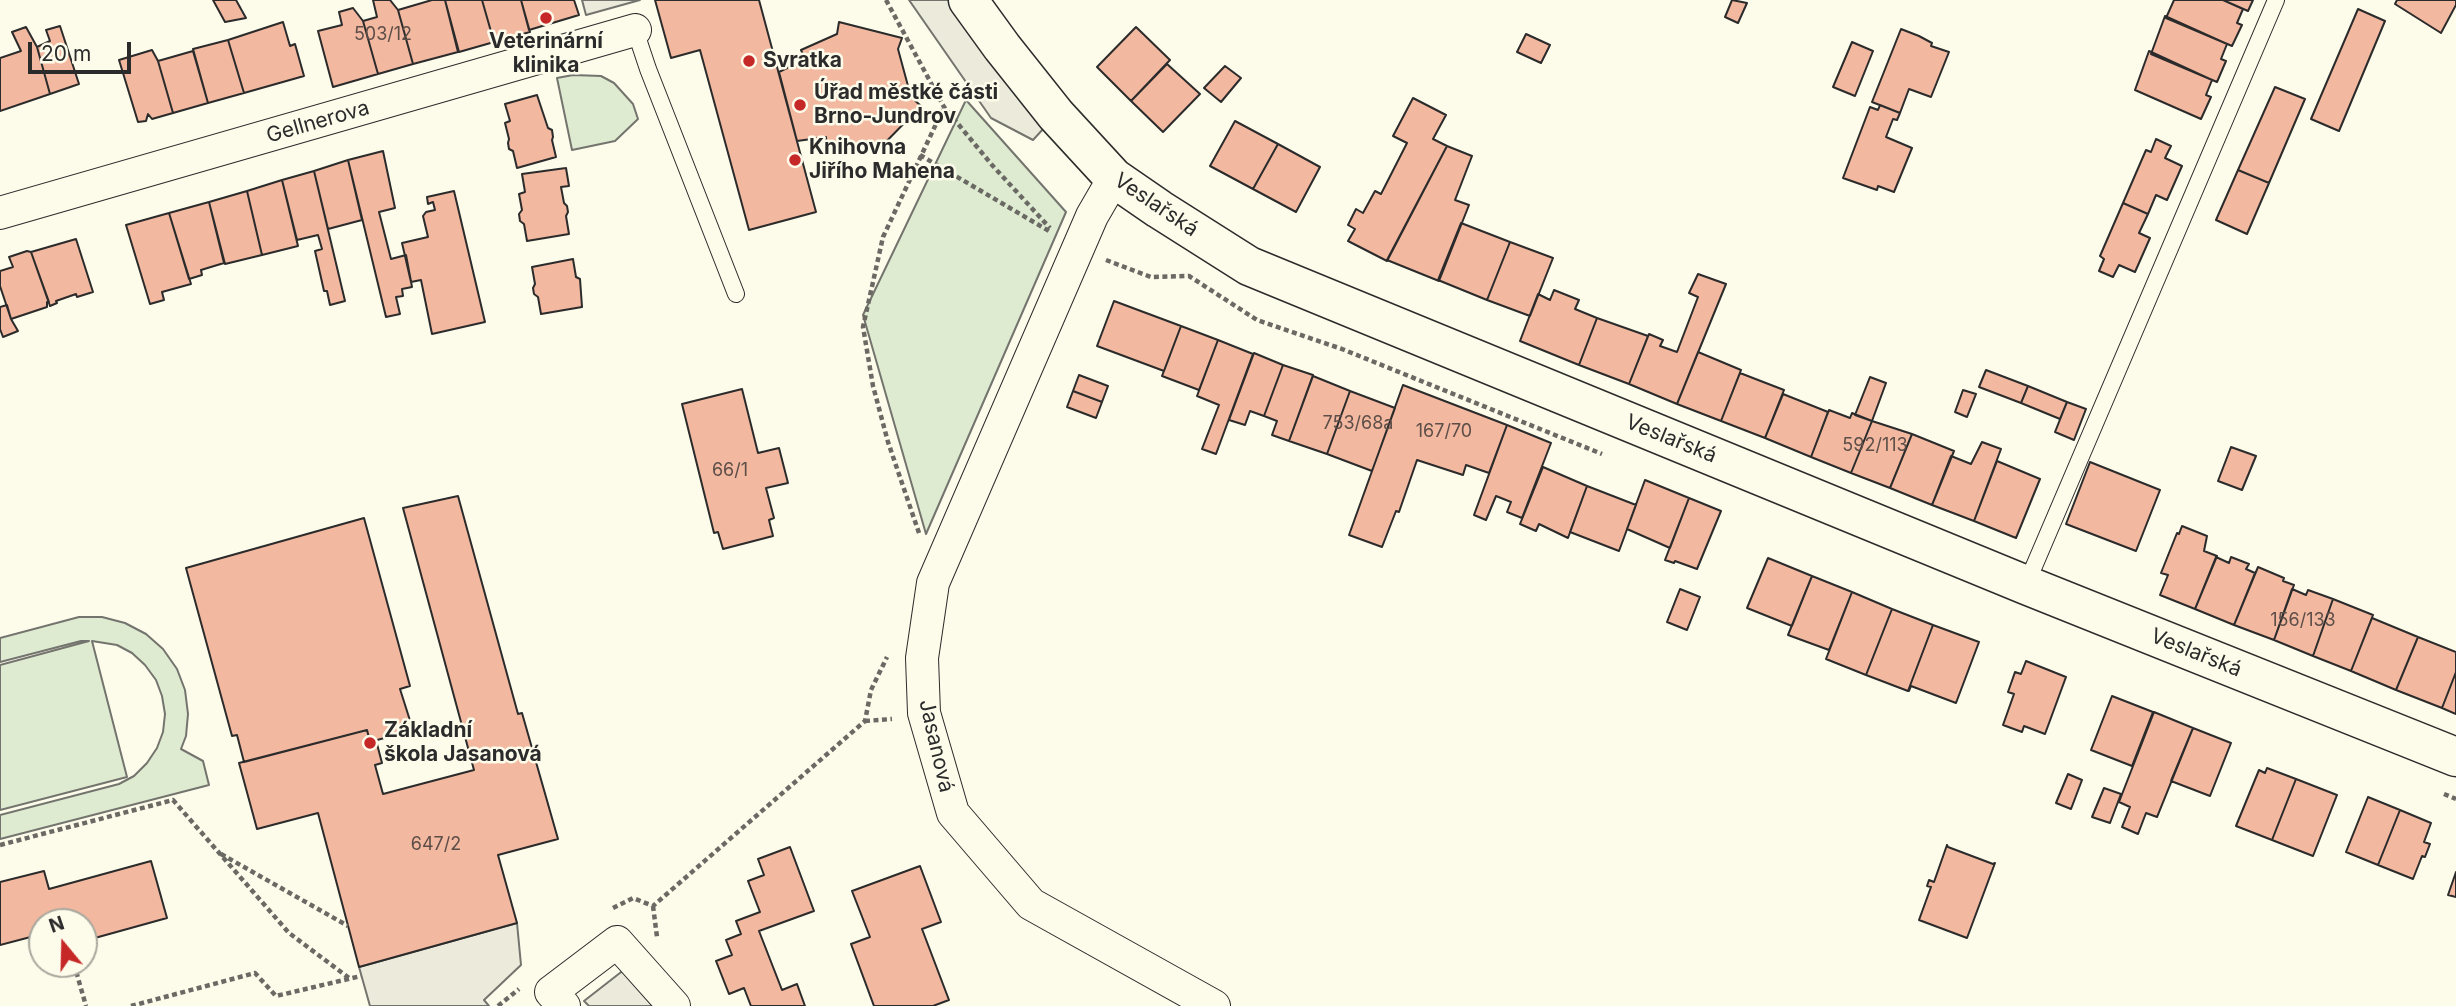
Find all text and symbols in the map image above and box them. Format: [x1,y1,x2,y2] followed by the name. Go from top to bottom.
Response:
[538,10,554,26] marker: Veterinární klinika
[354,24,412,46] house number: 503/12
[32,28,135,72] scale bar
[489,29,603,79] place label: Veterinární klinika
[41,41,91,66] text: 20 m
[763,48,842,74] place label: Svratka
[741,53,757,69] marker: Svratka
[814,80,998,130] place label: Úřad městké části Brno-Jundrov
[264,95,372,149] street label: Gellnerova
[792,97,808,113] marker: Úřad městké části Brno-Jundrov
[809,135,955,185] place label: Knihovna Jiřího Mahena
[787,152,803,168] marker: Knihovna Jiřího Mahena
[1109,168,1203,242] street label: Veslařská
[1622,409,1720,469] street label: Veslařská
[1323,413,1393,435] house number: 753/68a
[1416,421,1472,443] house number: 167/70
[1842,435,1908,457] house number: 592/113
[712,460,748,482] house number: 66/1
[2270,610,2336,632] house number: 156/133
[2147,623,2245,683] street label: Veslařská
[913,697,959,795] street label: Jasanová
[384,718,542,768] place label: Základní škola Jasanová
[362,735,378,751] marker: Základní škola Jasanová
[411,834,461,856] house number: 647/2
[28,908,98,978] north arrow
[46,911,67,938] text: N

